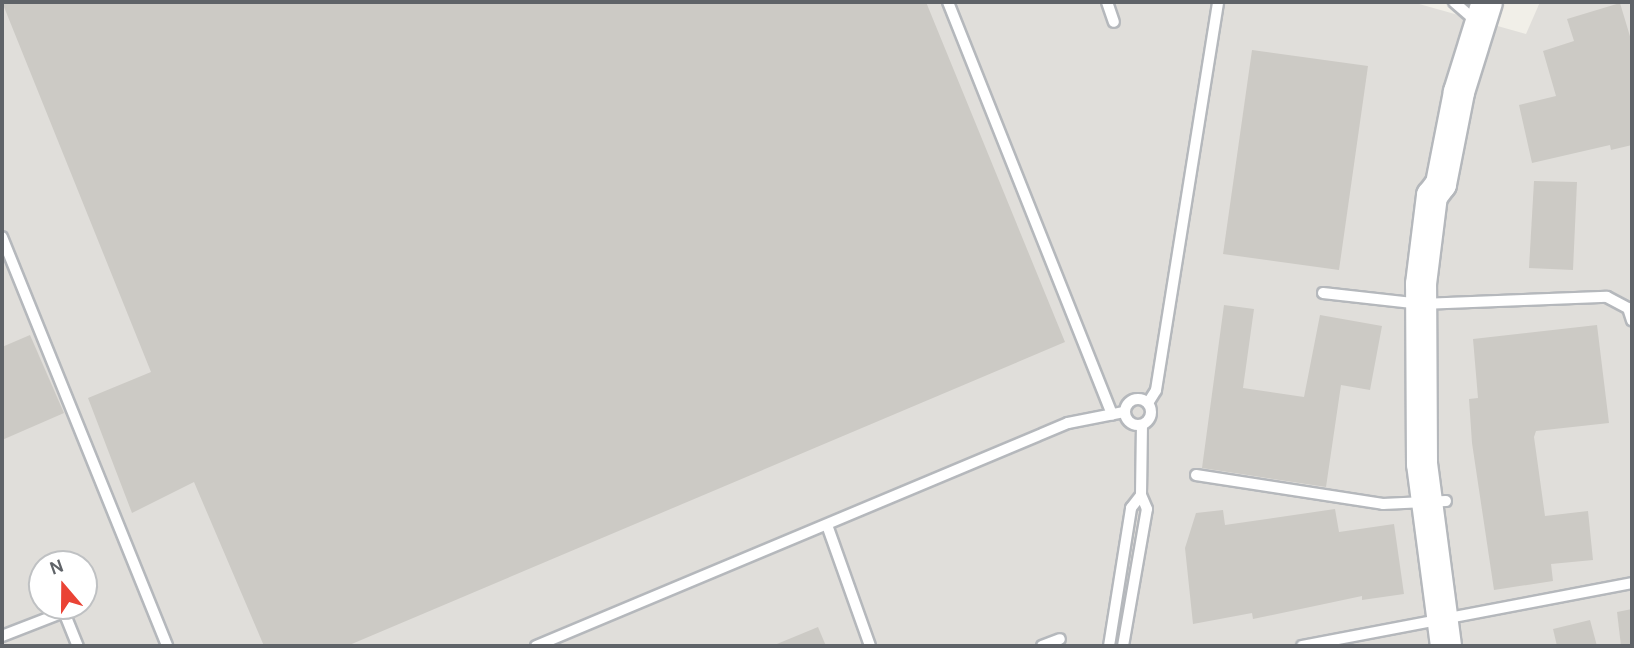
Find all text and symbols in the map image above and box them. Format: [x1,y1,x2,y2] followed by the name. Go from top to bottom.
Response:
[28,550,98,620] north arrow
[46,554,67,580] text: N

